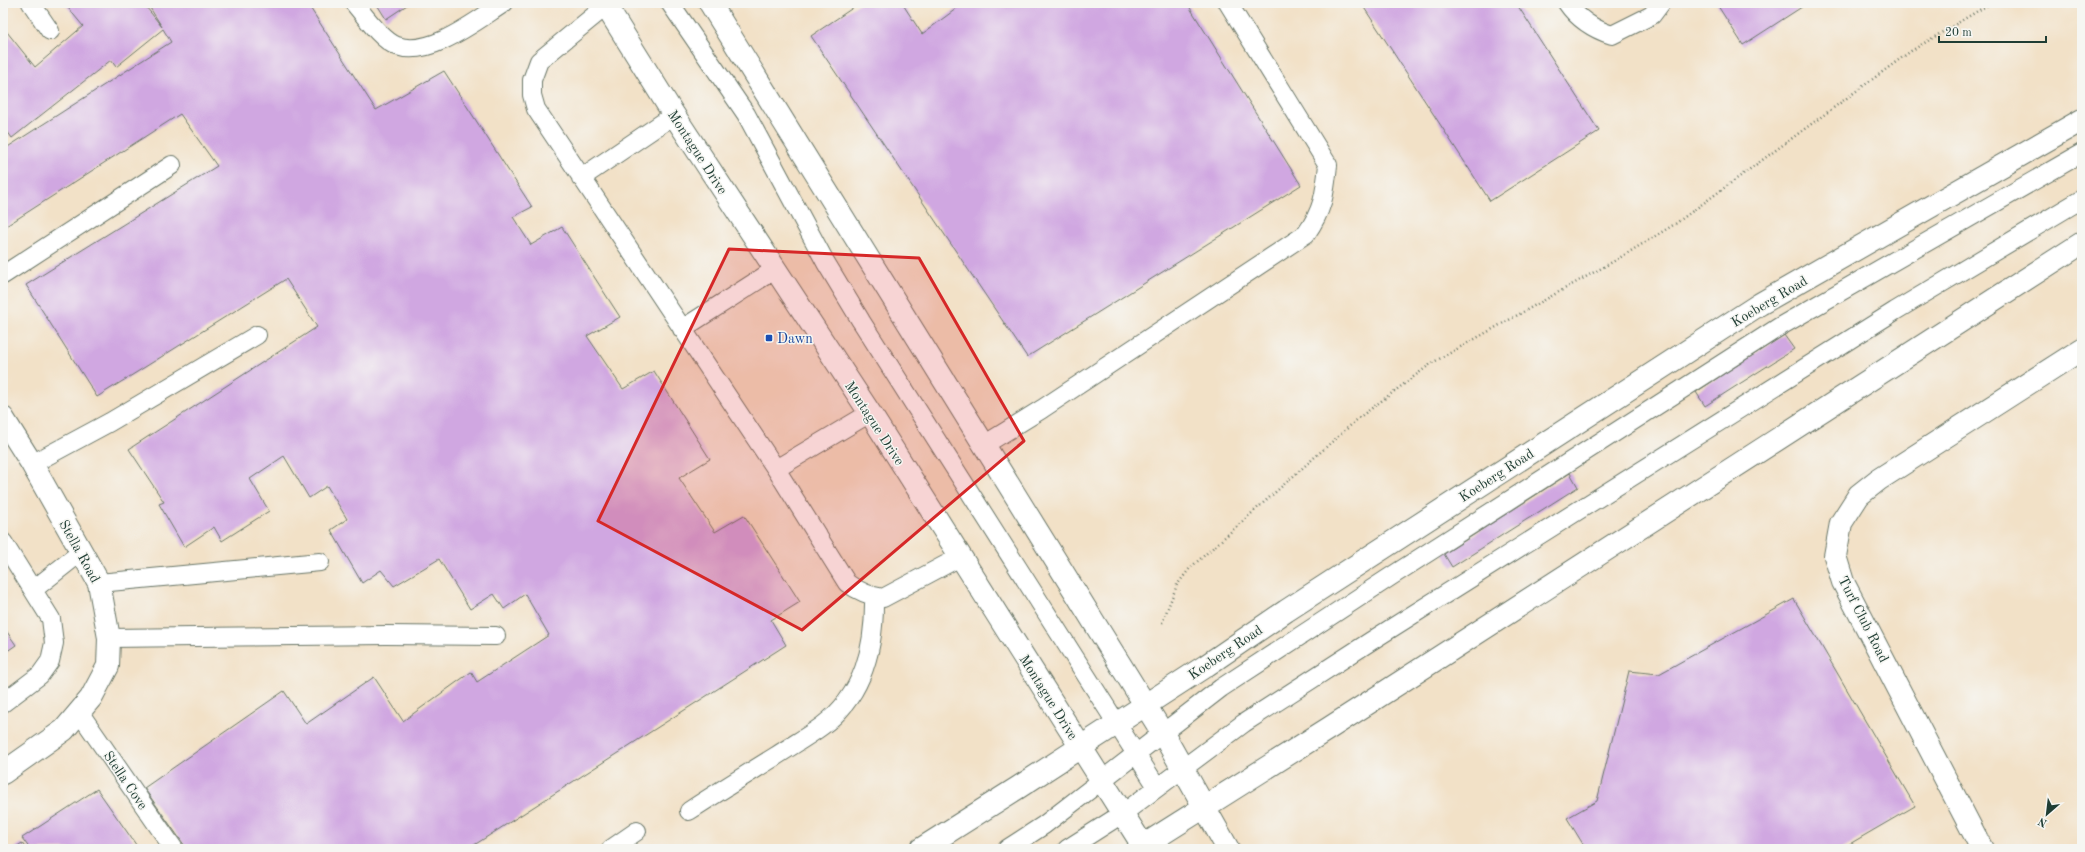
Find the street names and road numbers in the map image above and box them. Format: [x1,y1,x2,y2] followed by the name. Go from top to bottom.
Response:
[665,108,729,197] street label: Montague Drive
[1729,274,1810,330] street label: Koeberg Road
[842,379,906,468] street label: Montague Drive
[1457,447,1536,505] street label: Koeberg Road
[56,518,102,585] street label: Stella Road
[1835,574,1891,665] street label: Turf Club Road
[1186,623,1265,683] street label: Koeberg Road
[1016,653,1080,742] street label: Montague Drive
[101,749,150,812] street label: Stella Cove

